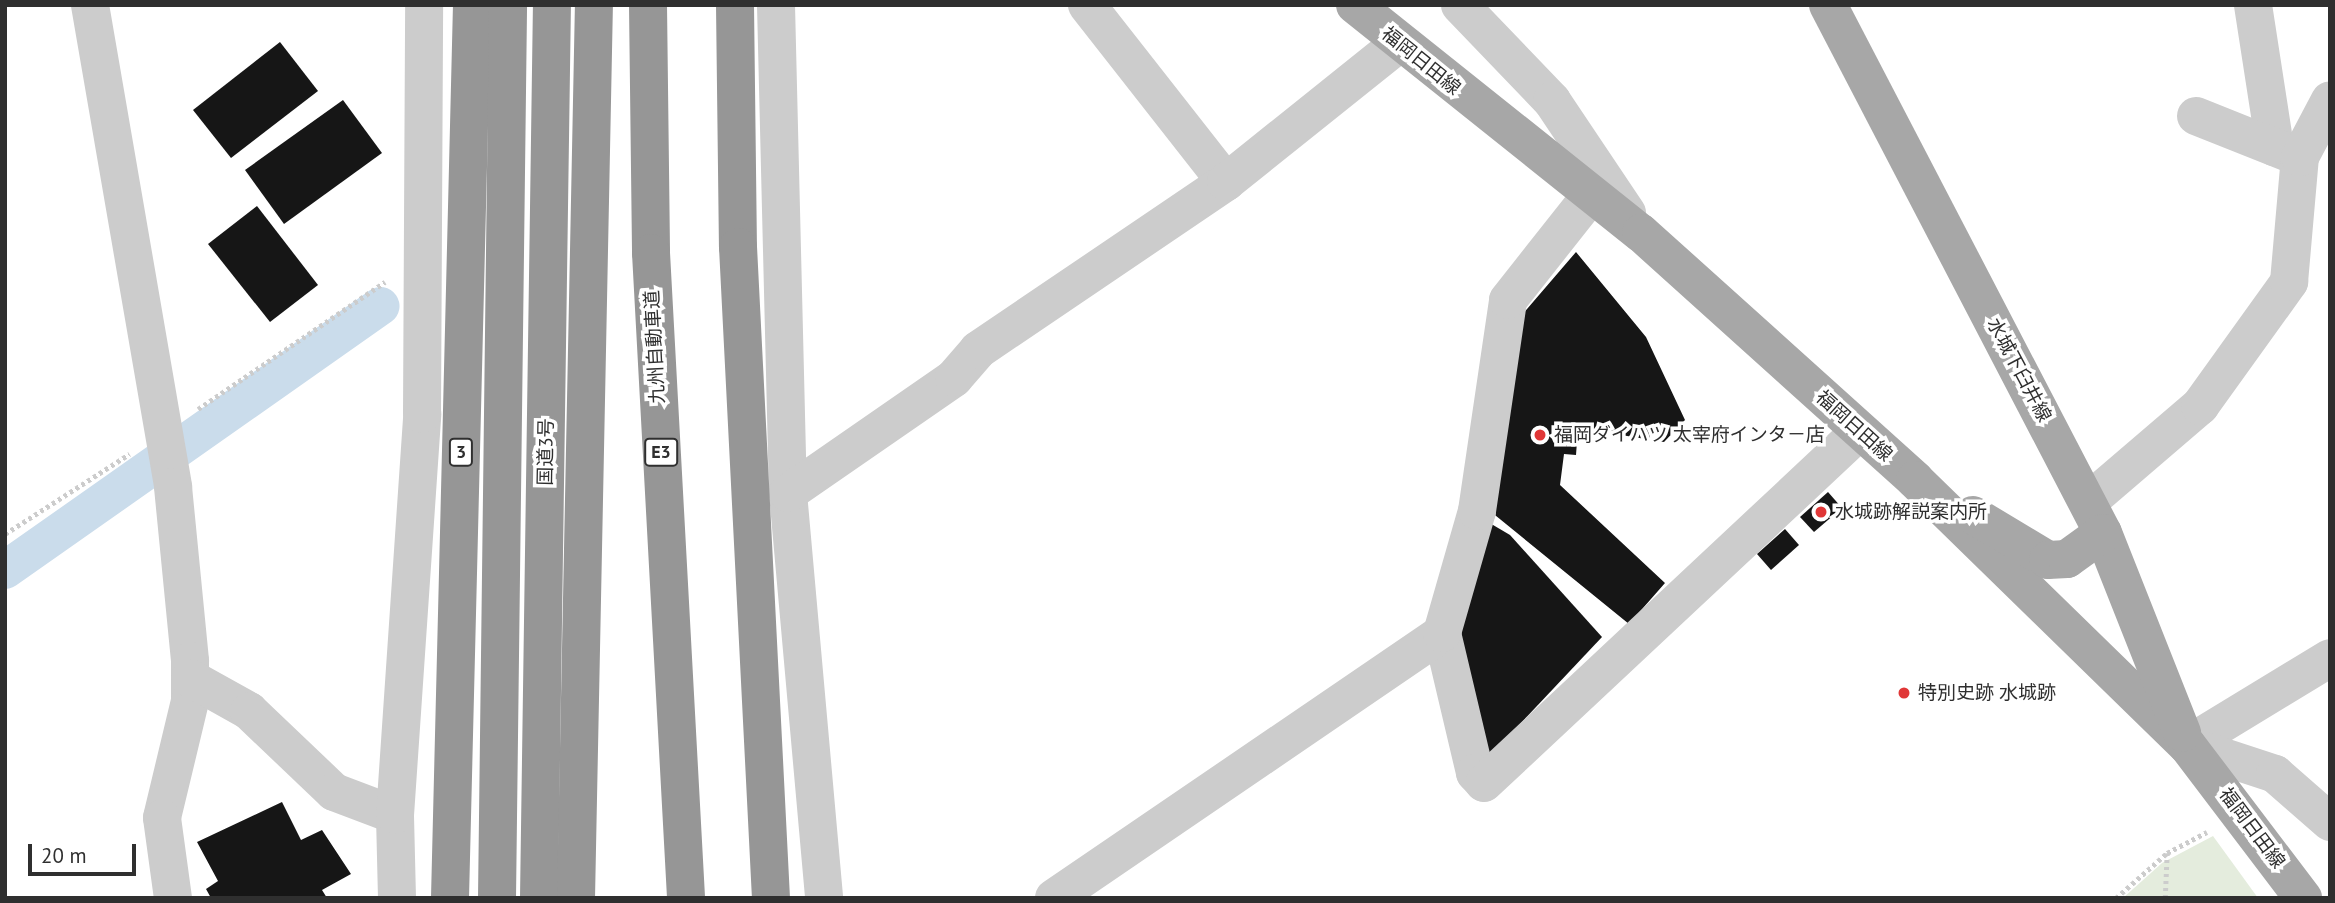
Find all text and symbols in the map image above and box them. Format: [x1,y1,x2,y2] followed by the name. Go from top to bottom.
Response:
[1377,22,1465,100] street label: 福岡日田線
[641,289,669,405] street label: 九州自動車道
[1982,314,2056,426] street label: 水城下臼井線
[1811,386,1897,466] street label: 福岡日田線
[534,418,558,486] street label: 国道3号
[1554,424,1825,446] place label: 福岡ダイハツ 太宰府インタ－店
[1532,427,1548,443] marker: 福岡ダイハツ 太宰府インタ－店
[449,438,473,466] road number: 3
[644,438,678,466] road number: E3
[1835,501,1987,523] place label: 水城跡解説案内所
[1813,504,1829,520] marker: 水城跡解説案内所
[1918,682,2056,704] place label: 特別史跡 水城跡
[1896,685,1912,701] marker: 特別史跡 水城跡
[2214,783,2290,873] street label: 福岡日田線
[32,830,140,874] scale bar
[41,842,87,869] text: 20 m

